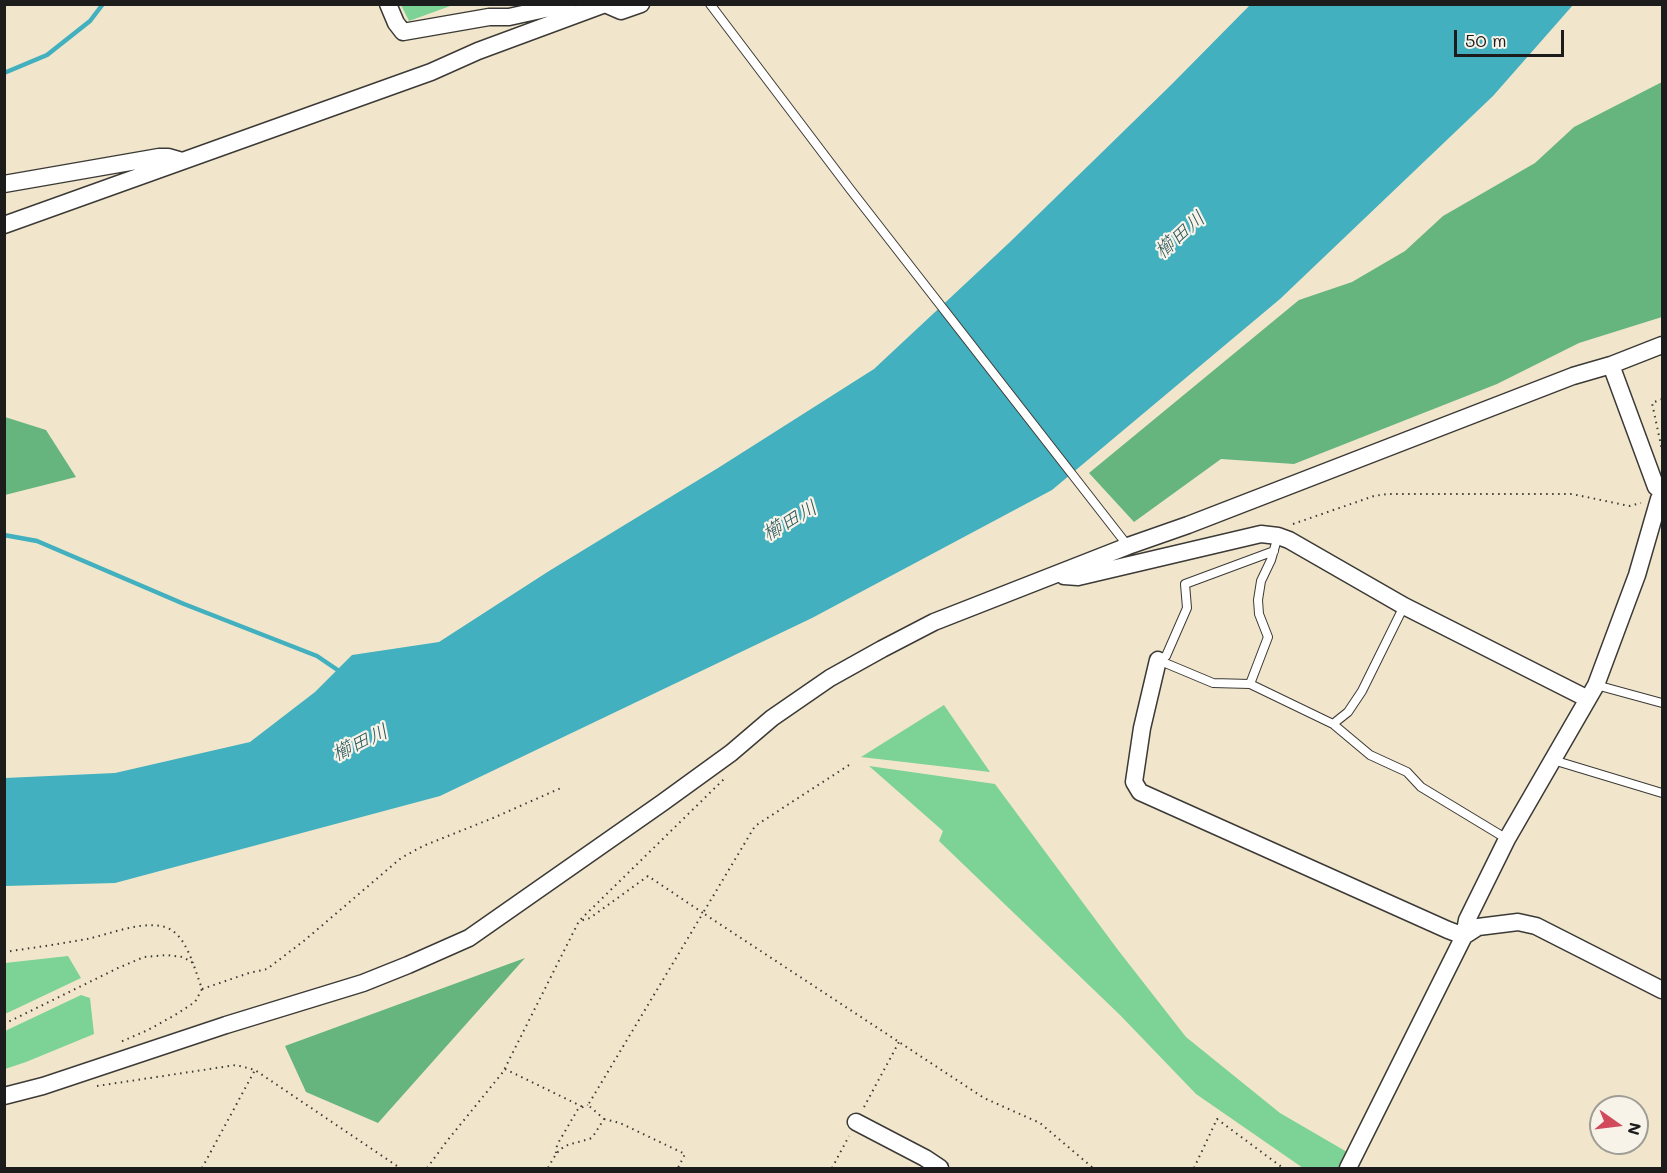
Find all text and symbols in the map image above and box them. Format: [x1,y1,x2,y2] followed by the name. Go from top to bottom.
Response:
[1457,18,1566,56] scale bar
[1465,28,1507,52] text: 50 m
[1149,206,1211,264] water label: 櫛田川
[758,496,822,546] water label: 櫛田川
[328,719,392,767] water label: 櫛田川
[1589,1095,1649,1155] north arrow
[1623,1121,1647,1137] text: N

